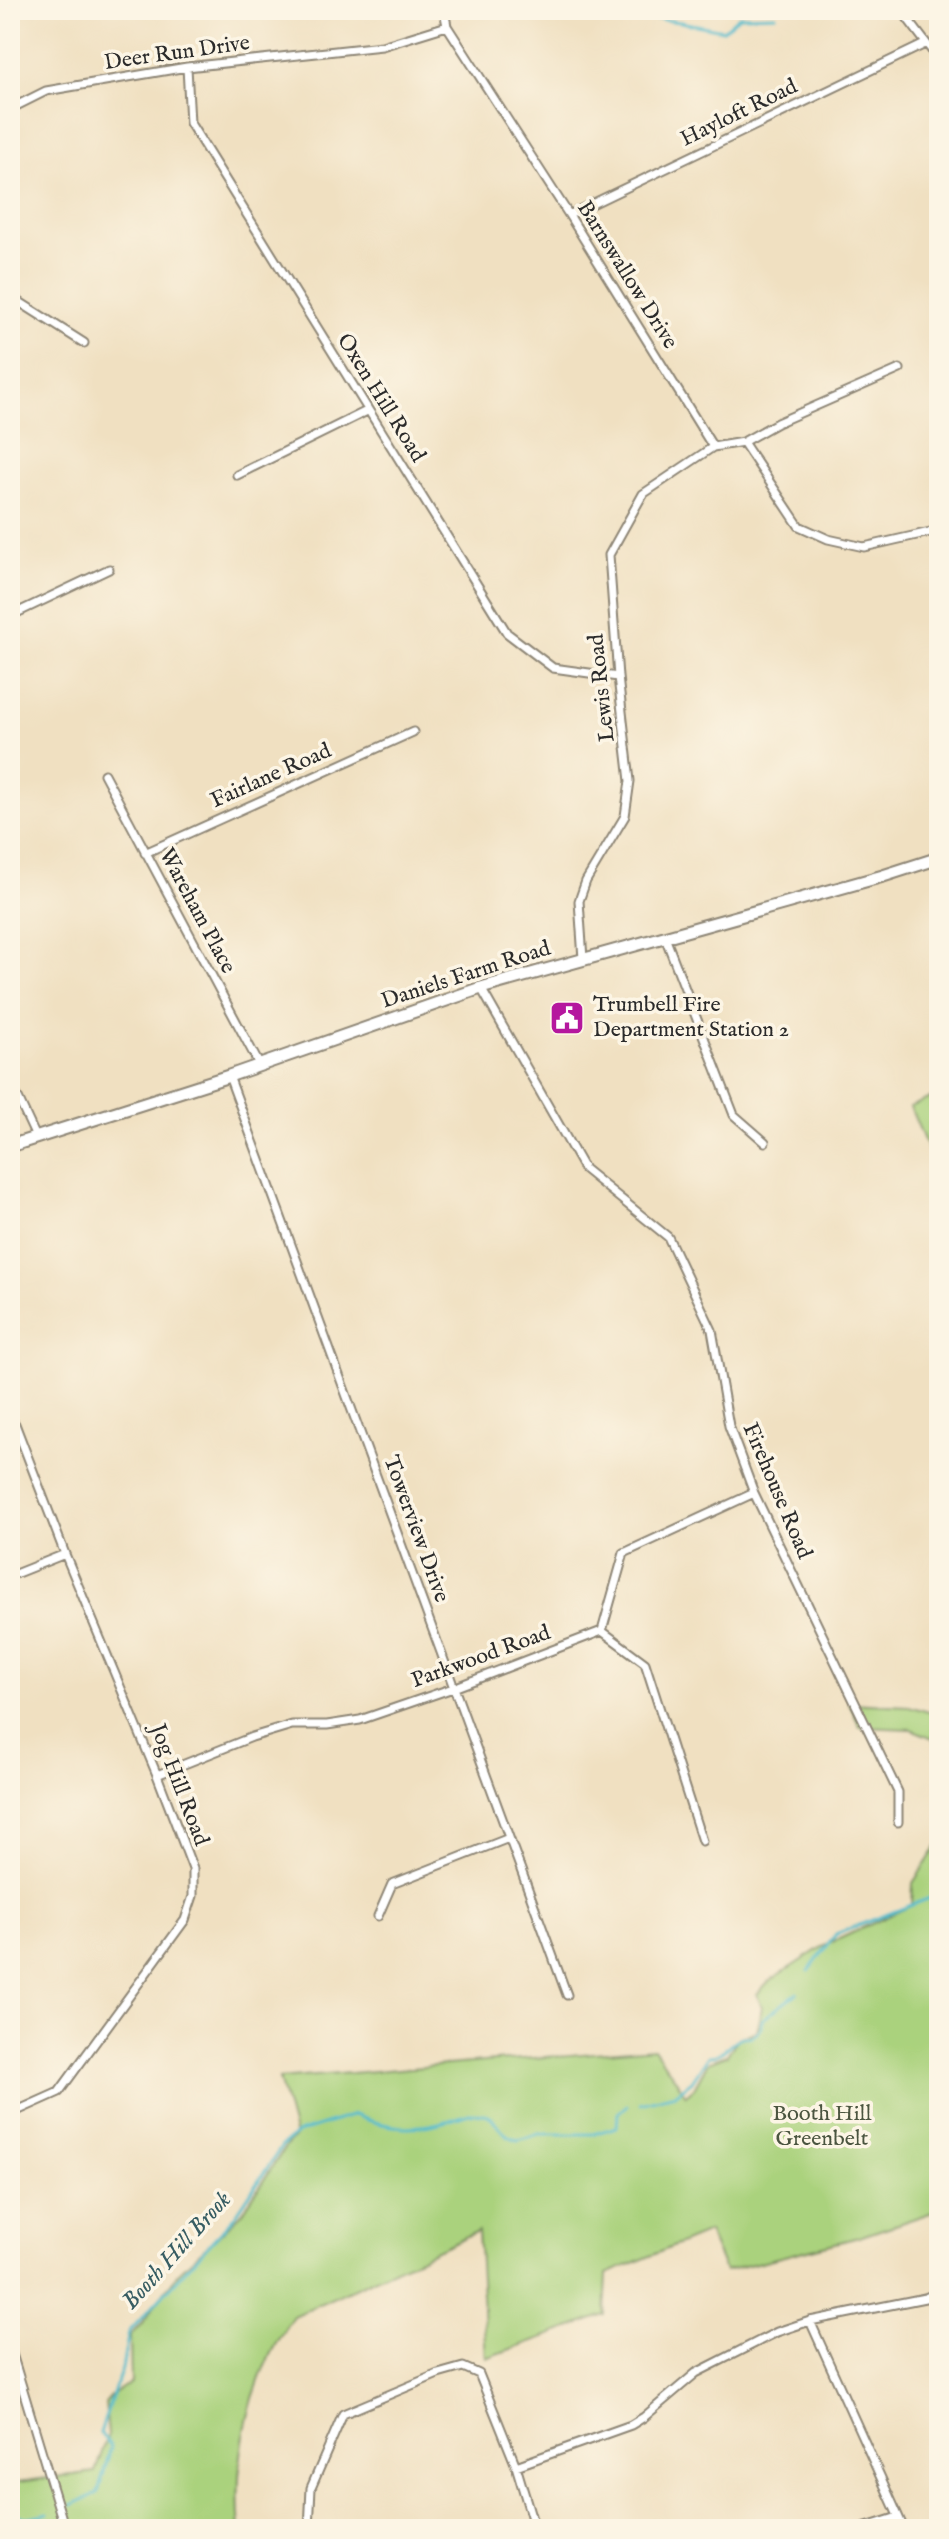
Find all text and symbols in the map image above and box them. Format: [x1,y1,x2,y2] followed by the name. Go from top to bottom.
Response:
[102,29,252,77] street label: Deer Run Drive
[676,73,802,153] street label: Hayloft Road
[570,196,684,354] street label: Barnswallow Drive
[330,328,432,468] street label: Oxen Hill Road
[582,632,622,743] street label: Lewis Road
[206,737,336,815] street label: Fairlane Road
[152,843,242,979] street label: Wareham Place
[378,934,554,1016] street label: Daniels Farm Road
[593,991,789,1044] place label: Trumbell Fire Department Station 2
[548,999,586,1037] public building icon: Trumbell Fire Department Station 2
[736,1419,818,1564] street label: Firehouse Road
[376,1452,456,1606] street label: Towerview Drive
[408,1619,555,1695] street label: Parkwood Road
[142,1717,215,1850] street label: Jog Hill Road
[772,2100,872,2153] park label: Booth Hill Greenbelt
[116,2185,239,2317] water label: Booth Hill Brook

